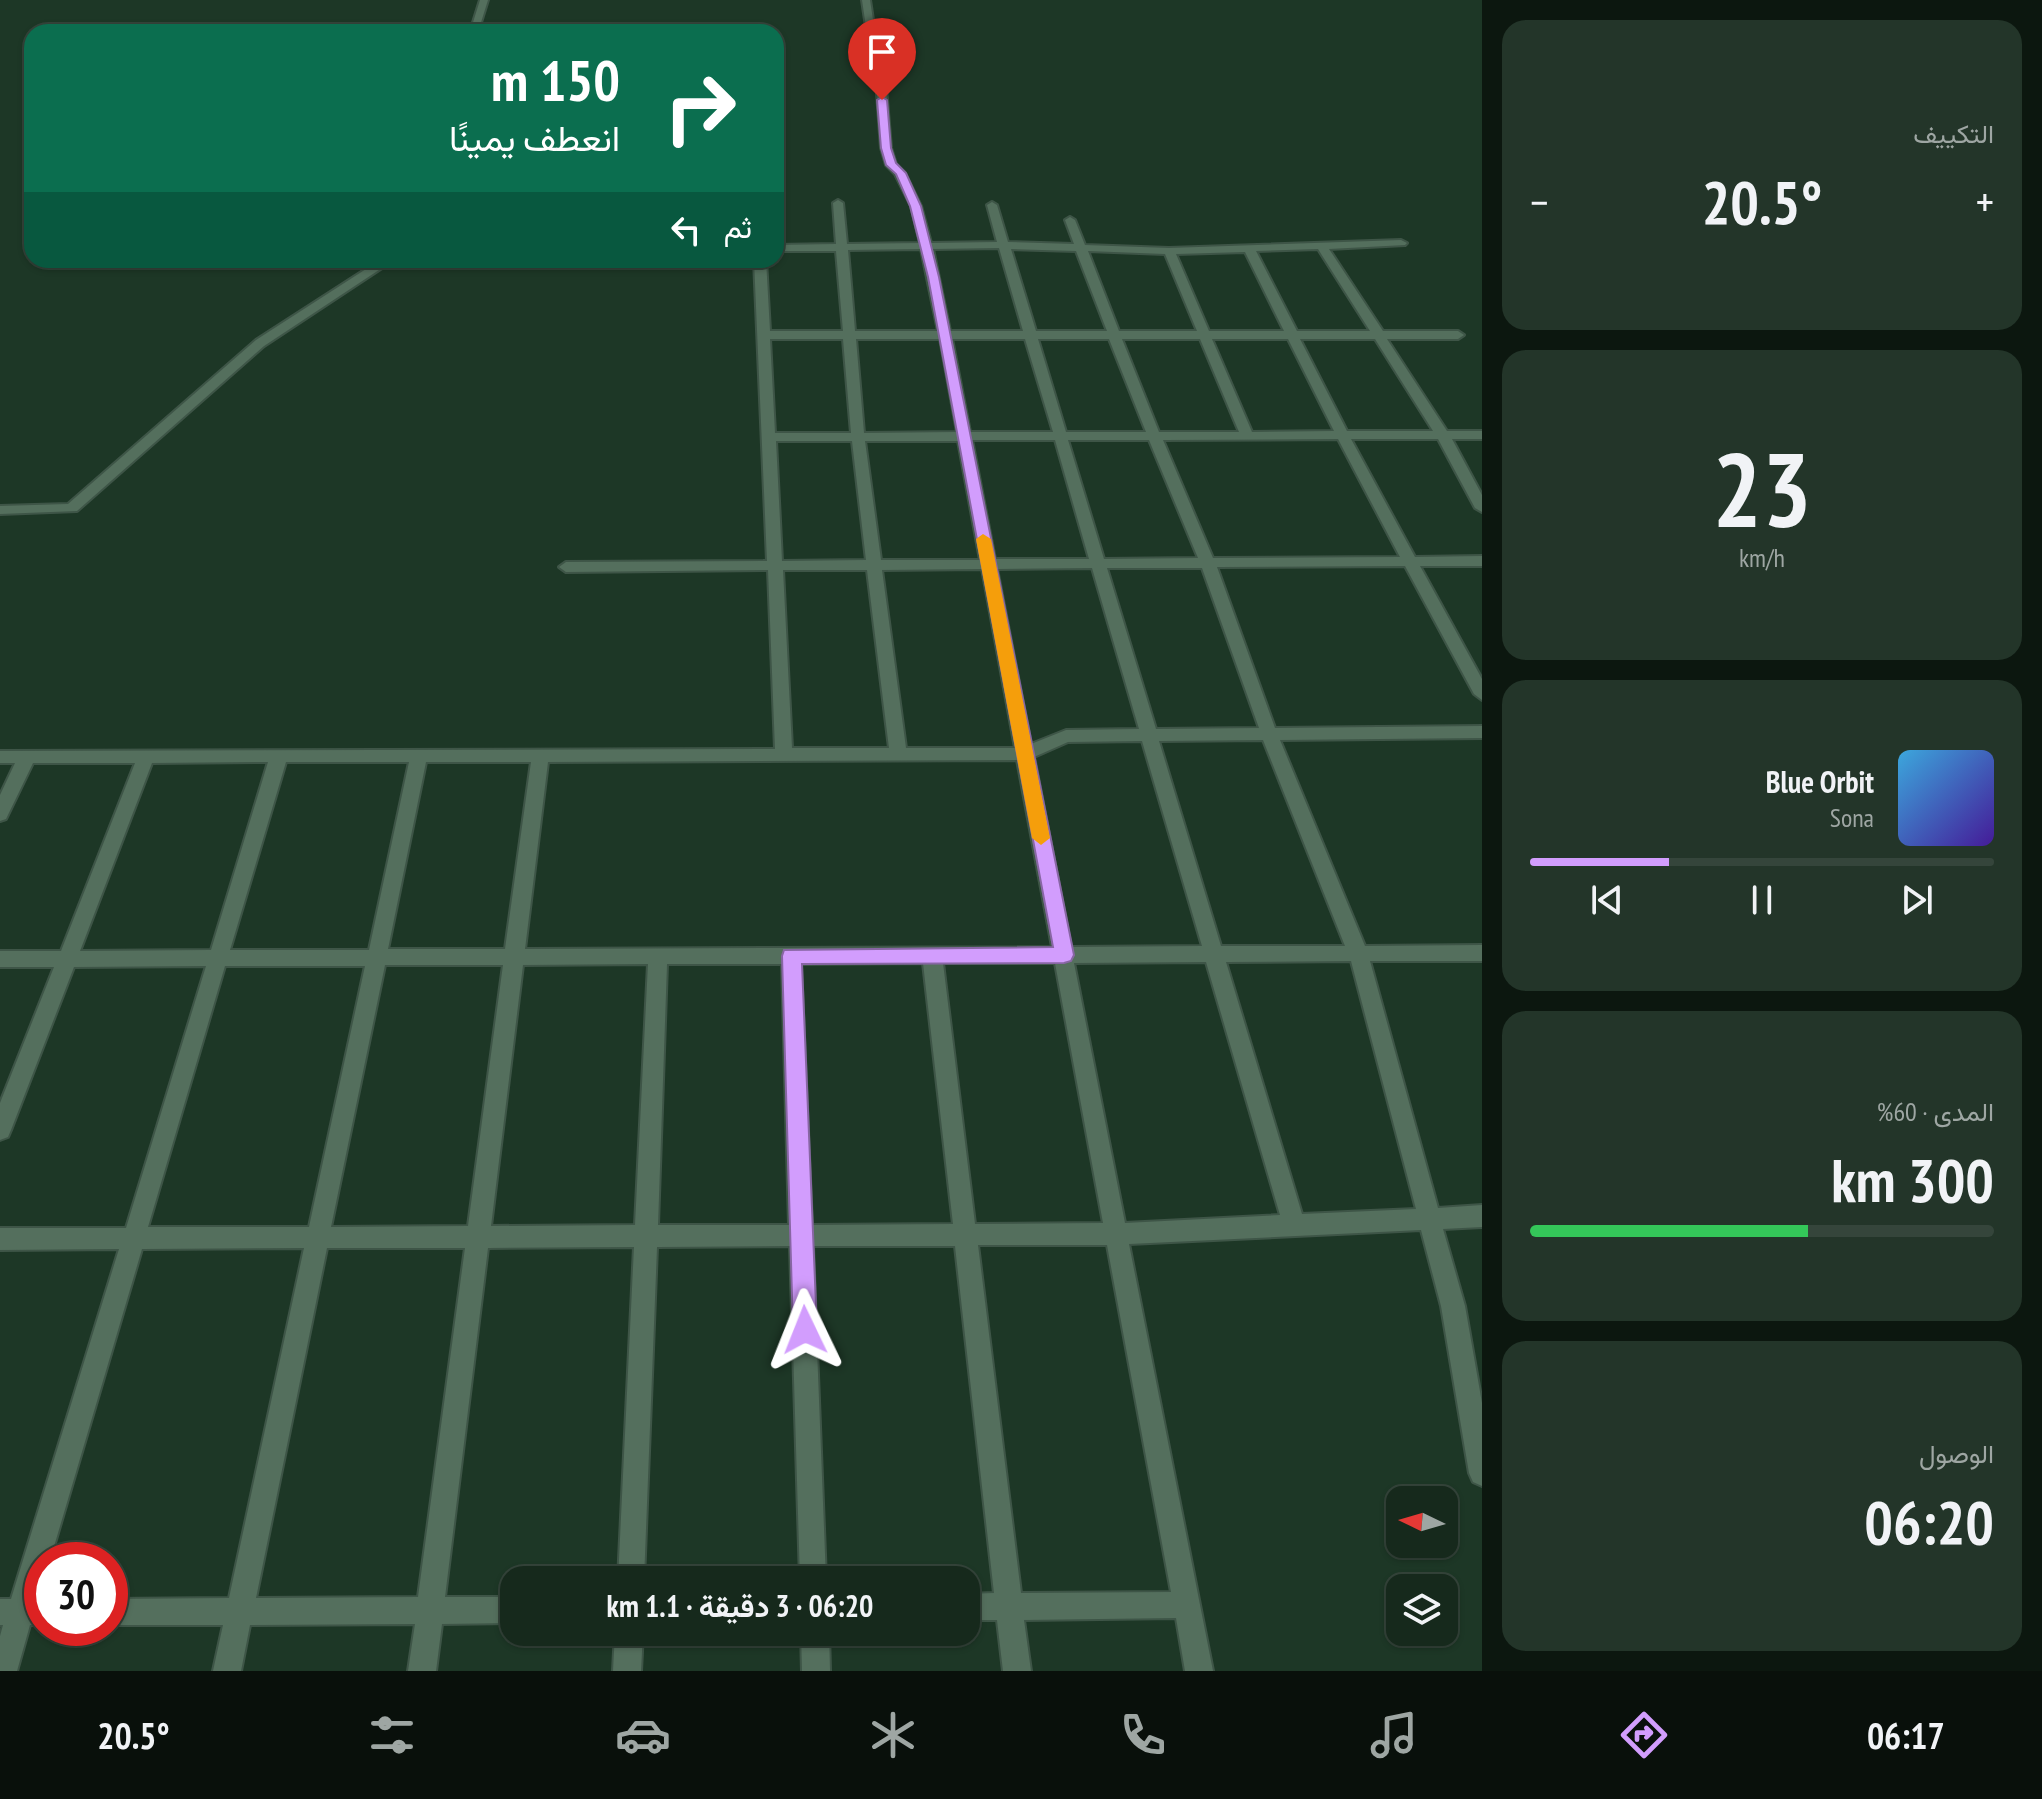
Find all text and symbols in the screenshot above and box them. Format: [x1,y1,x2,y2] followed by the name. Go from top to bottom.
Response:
[848,18,916,100] pin
[860,30,904,74] icon: arrive
[491,44,620,116] text: 150 m
[648,56,752,160] icon: right
[449,114,620,161] text: انعطف يمينًا
[1913,117,1994,150] text: التكييف
[1702,163,1822,241] text: 20.5°
[1530,173,1548,230] text: −
[1976,173,1994,230] text: +
[724,207,752,246] text: ثم
[664,208,708,252] icon: left
[1712,421,1812,556] text: 23
[1739,541,1785,574] text: km/h
[1766,762,1874,801] text: Blue Orbit
[1830,801,1874,834] text: Sona
[1585,878,1629,922] icon: previous
[1740,878,1784,922] icon: pause
[1895,878,1939,922] icon: next
[1877,1095,1994,1128] text: المدى · 60%
[1831,1141,1994,1219] text: 300 km
[763,1288,847,1372] position arrow
[1919,1437,1994,1470] text: الوصول
[1864,1483,1994,1561] text: 06:20
[1386,1486,1458,1558] north arrow
[1386,1486,1458,1646] map controls
[24,1542,128,1646] speed limit sign: 30
[1386,1574,1458,1646] button: layers
[607,1586,873,1625] text: 06:20 · 3 دقيقة · 1.1 km
[364,1707,420,1763] icon: filters
[615,1707,671,1763] icon: car
[865,1707,921,1763] icon: climate
[1115,1707,1171,1763] icon: phone
[1366,1707,1422,1763] icon: music
[1616,1707,1672,1763] icon: directions
[97,1712,170,1759] text: 20.5°
[1867,1712,1945,1759] text: 06:17

